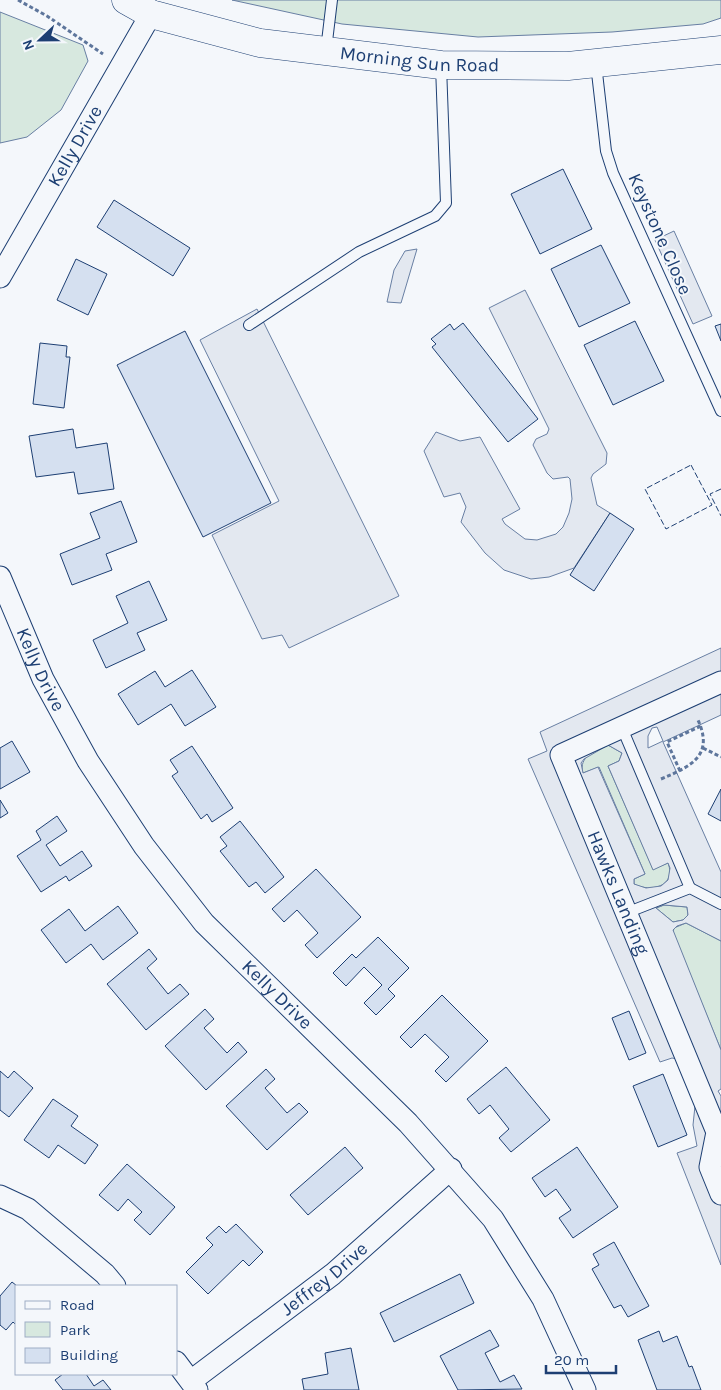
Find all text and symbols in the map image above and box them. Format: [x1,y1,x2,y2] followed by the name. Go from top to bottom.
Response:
[15,15,65,65] north arrow
[19,37,38,53] text: N
[339,42,499,76] street label: Morning Sun Road
[43,102,107,190] street label: Kelly Drive
[623,170,697,298] street label: Keystone Close
[12,624,70,715] street label: Kelly Drive
[583,828,654,958] street label: Hawks Landing
[237,955,317,1034] street label: Kelly Drive
[277,1237,372,1320] street label: Jeffrey Drive
[15,1285,178,1375] legend
[60,1296,95,1314] text: Road
[60,1321,90,1339] text: Park
[546,1342,616,1374] scale bar
[60,1346,118,1364] text: Building
[554,1351,589,1369] text: 20 m

